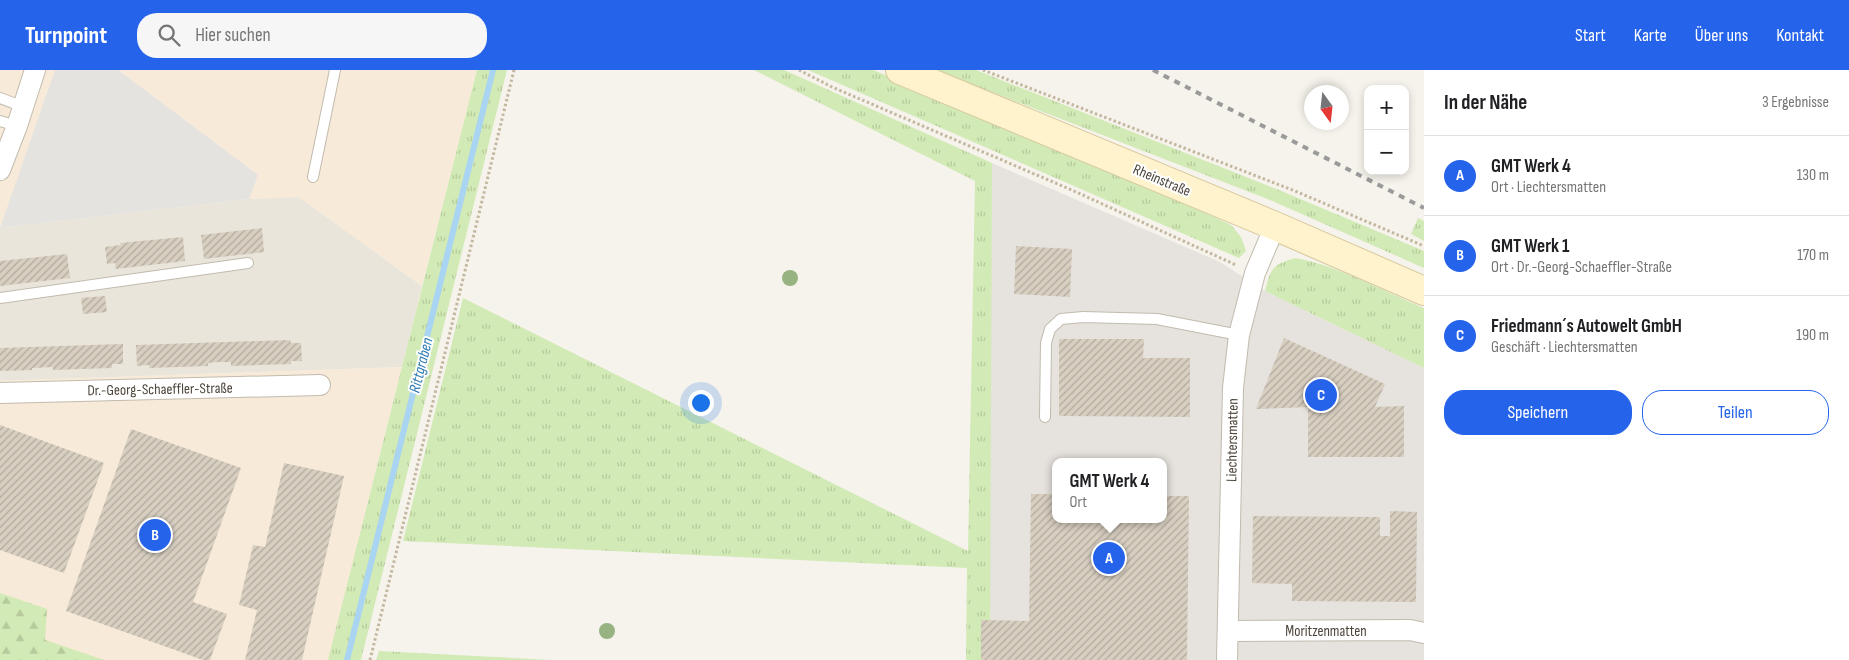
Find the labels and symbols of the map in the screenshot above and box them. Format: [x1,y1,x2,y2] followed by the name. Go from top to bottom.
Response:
[1304,85,1349,130] north arrow
[1130,160,1193,201] street label: Rheinstraße
[405,335,438,395] water label: Rittgraben
[1305,376,1337,414] pin: C
[87,379,233,400] street label: Dr.-Georg-Schaeffler-Straße
[688,390,714,416] your location
[1222,398,1243,482] street label: Liechtersmatten
[139,516,171,554] pin: B
[1093,539,1125,577] pin: A
[1285,622,1367,641] street label: Moritzenmatten

